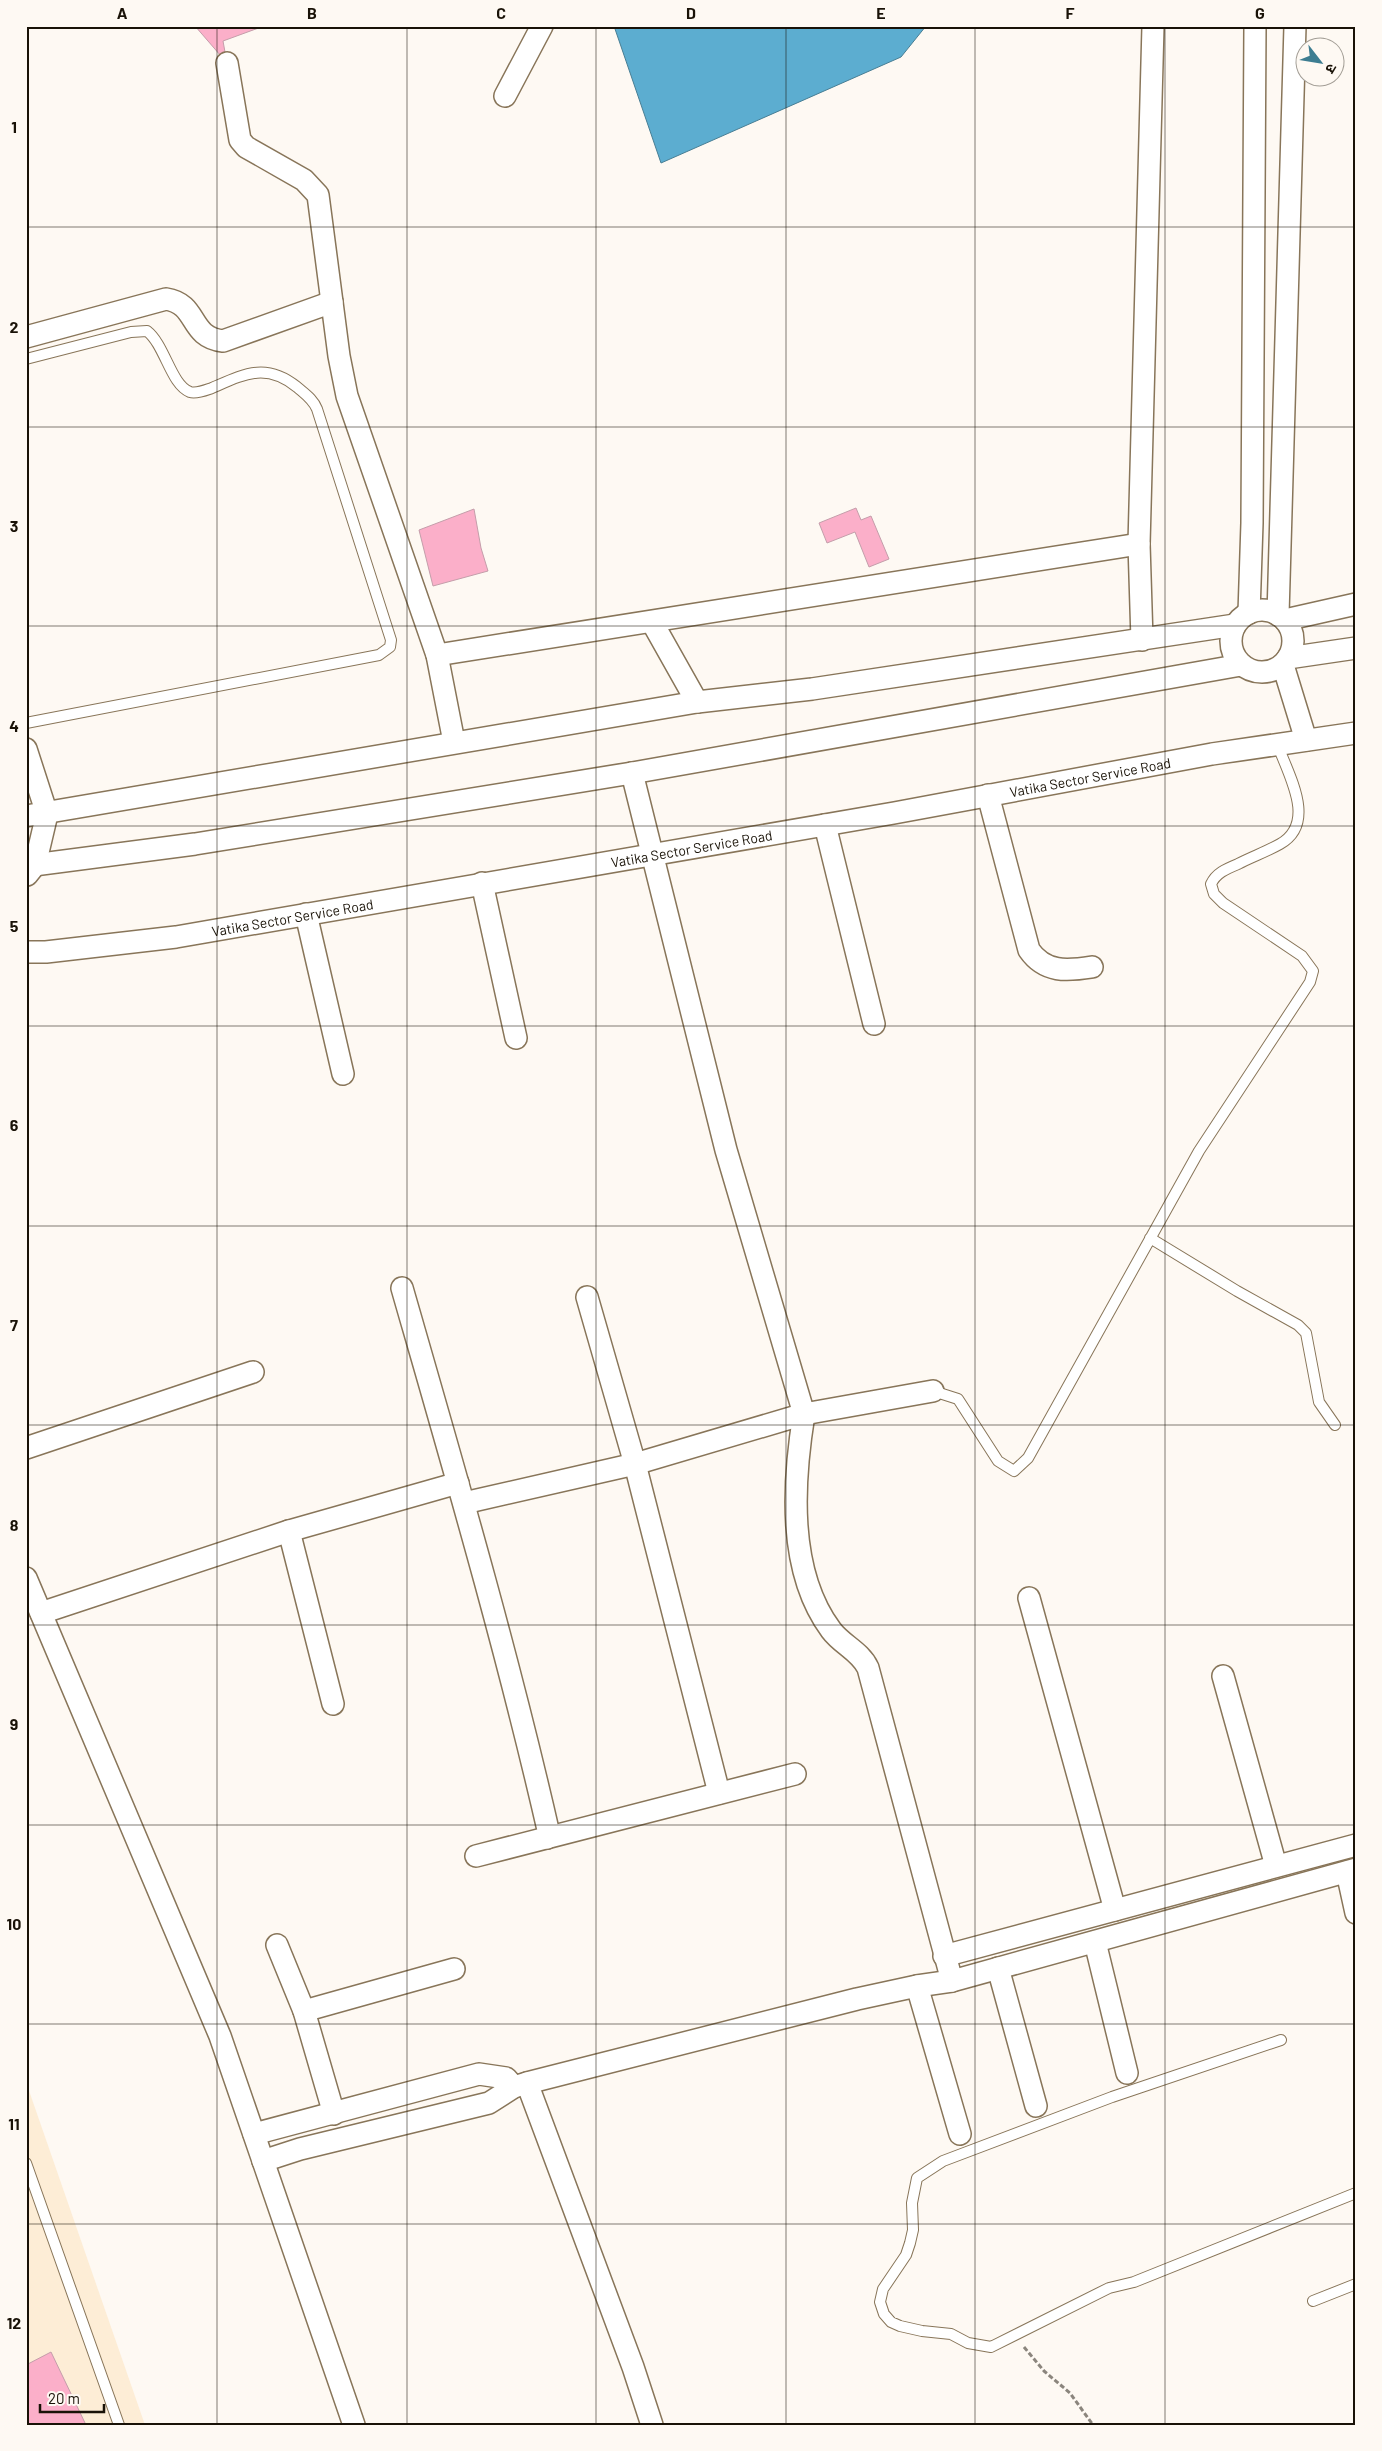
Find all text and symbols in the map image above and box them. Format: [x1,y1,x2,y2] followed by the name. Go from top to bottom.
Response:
[117,3,128,22] text: A
[307,3,317,22] text: B
[496,3,506,22] text: C
[686,3,696,22] text: D
[876,3,886,22] text: E
[1066,3,1075,22] text: F
[1255,3,1265,22] text: G
[1294,38,1344,88] north arrow
[1322,61,1341,78] text: उ
[11,117,17,136] text: 1
[10,317,19,336] text: 2
[10,516,18,535] text: 3
[9,716,19,735] text: 4
[1008,753,1172,800] street label: Vatika Sector Service Road
[609,826,774,870] street label: Vatika Sector Service Road
[210,895,374,939] street label: Vatika Sector Service Road
[10,916,19,935] text: 5
[10,1115,19,1134] text: 6
[10,1315,18,1334] text: 7
[10,1515,19,1534] text: 8
[10,1714,18,1733] text: 9
[7,1914,21,1933] text: 10
[8,2114,20,2133] text: 11
[7,2313,21,2332] text: 12
[40,2381,104,2413] scale bar
[48,2389,80,2407] text: 20 m

